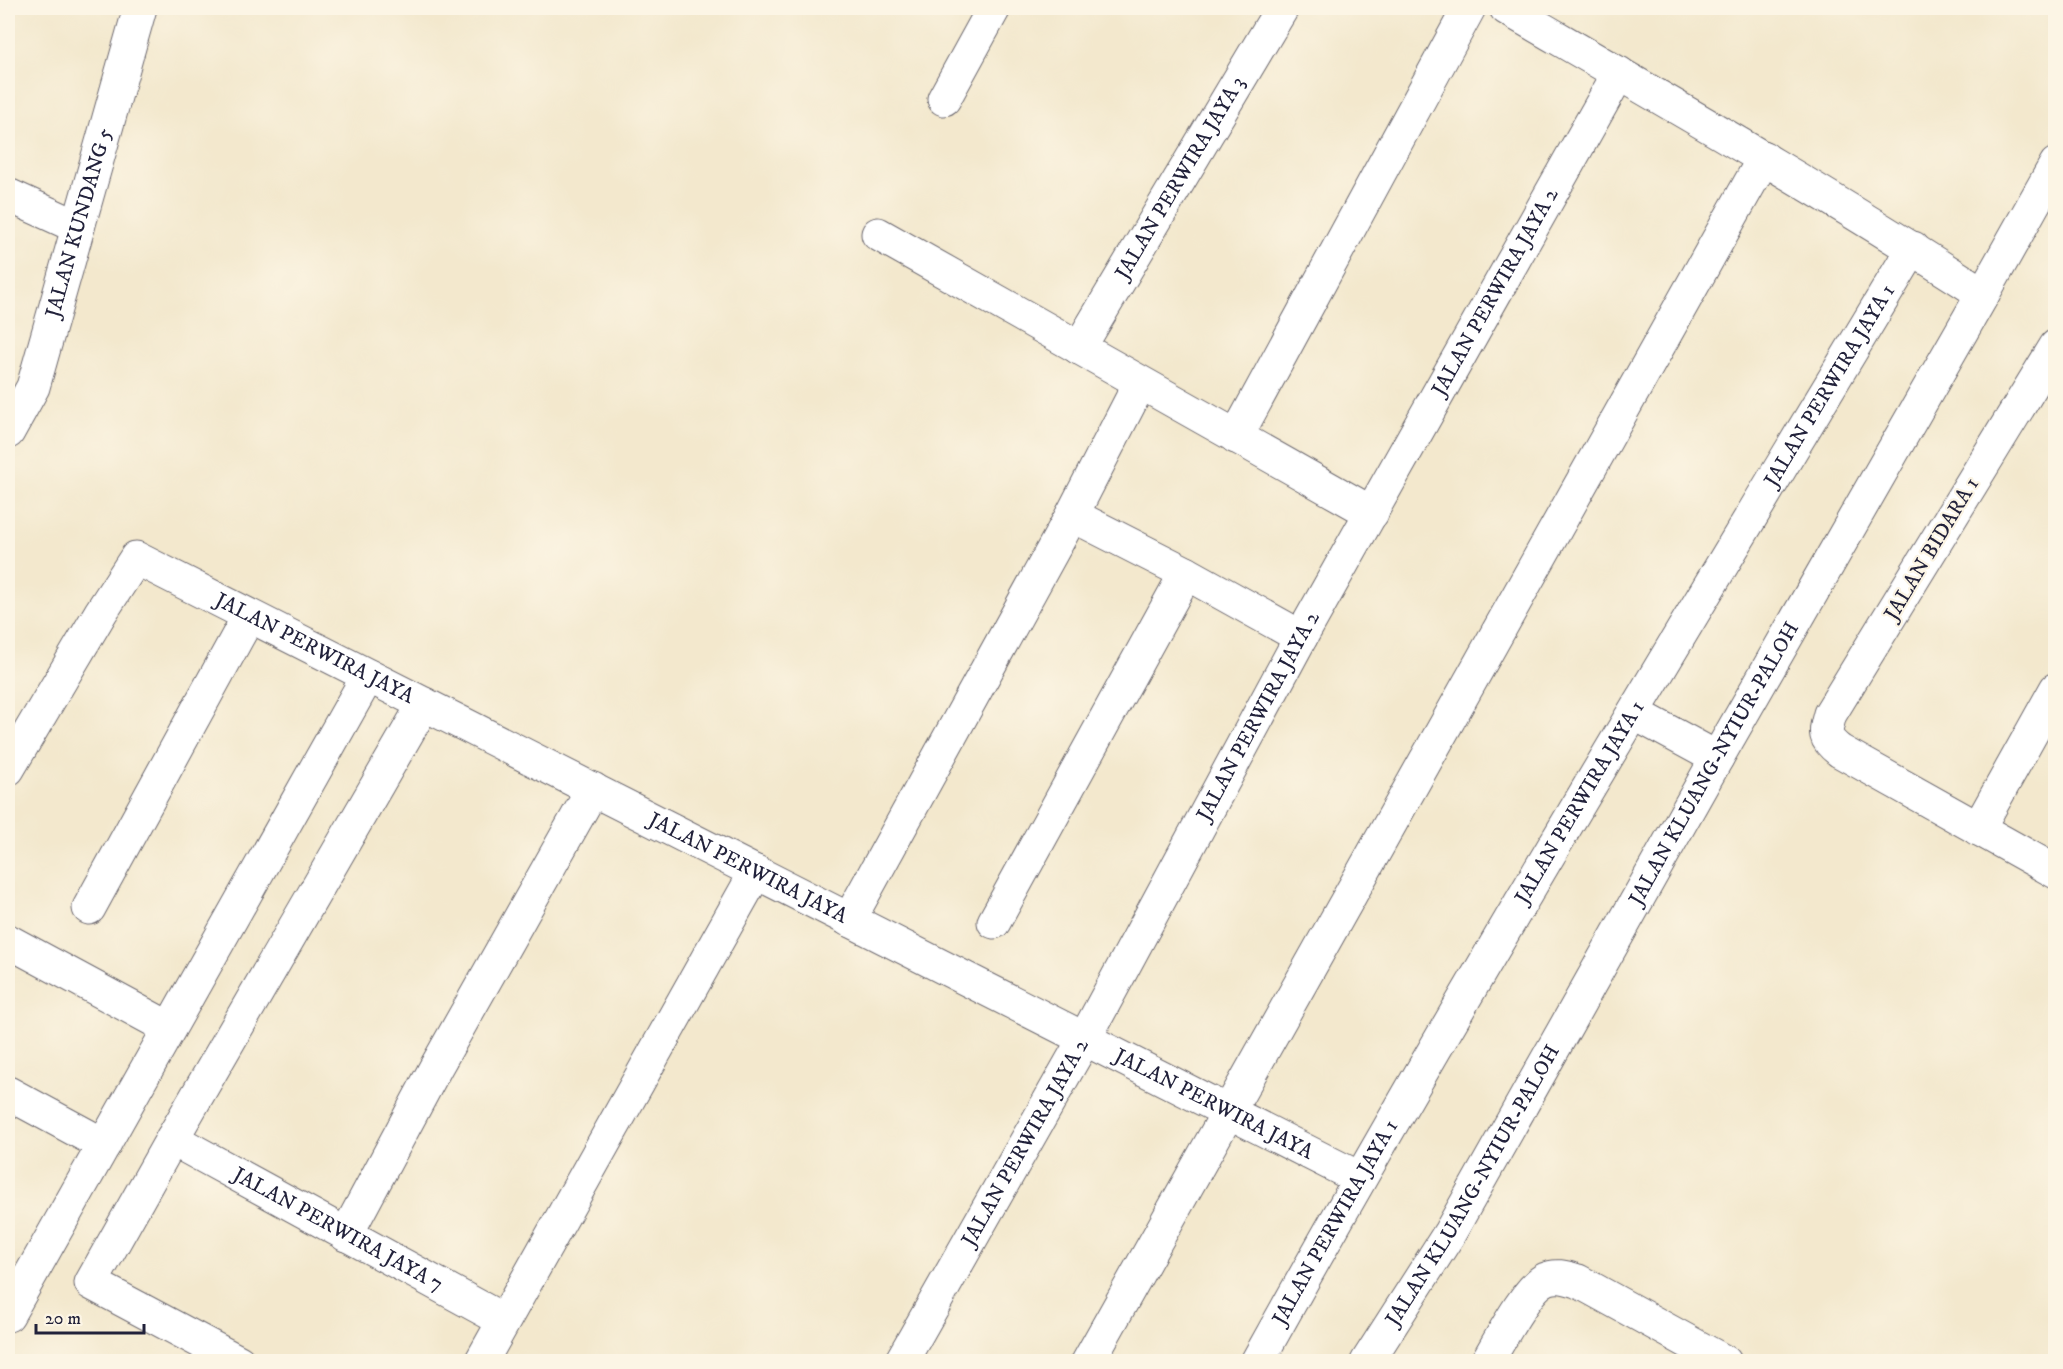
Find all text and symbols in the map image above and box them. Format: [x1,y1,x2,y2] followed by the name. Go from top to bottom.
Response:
[1109,72,1251,286] street label: JALAN PERWIRA JAYA 3
[40,125,118,322] street label: JALAN KUNDANG 5
[1426,183,1565,402] street label: JALAN PERWIRA JAYA 2
[1758,280,1901,493] street label: JALAN PERWIRA JAYA 1
[1878,473,1985,627] street label: JALAN BIDARA 1
[209,586,419,710] street label: JALAN PERWIRA JAYA
[1190,606,1326,827] street label: JALAN PERWIRA JAYA 2
[1623,617,1805,912] street label: JALAN KLUANG-NYIUR-PALOH
[1509,696,1650,911] street label: JALAN PERWIRA JAYA 1
[642,806,852,930] street label: JALAN PERWIRA JAYA
[955,1034,1095,1253] street label: JALAN PERWIRA JAYA 2
[1379,1040,1566,1333] street label: JALAN KLUANG-NYIUR-PALOH
[1108,1042,1318,1166] street label: JALAN PERWIRA JAYA
[1266,1115,1404,1332] street label: JALAN PERWIRA JAYA 1
[227,1161,447,1298] street label: JALAN PERWIRA JAYA 7
[36,1297,144,1335] scale bar
[45,1308,81,1330] text: 20 m

